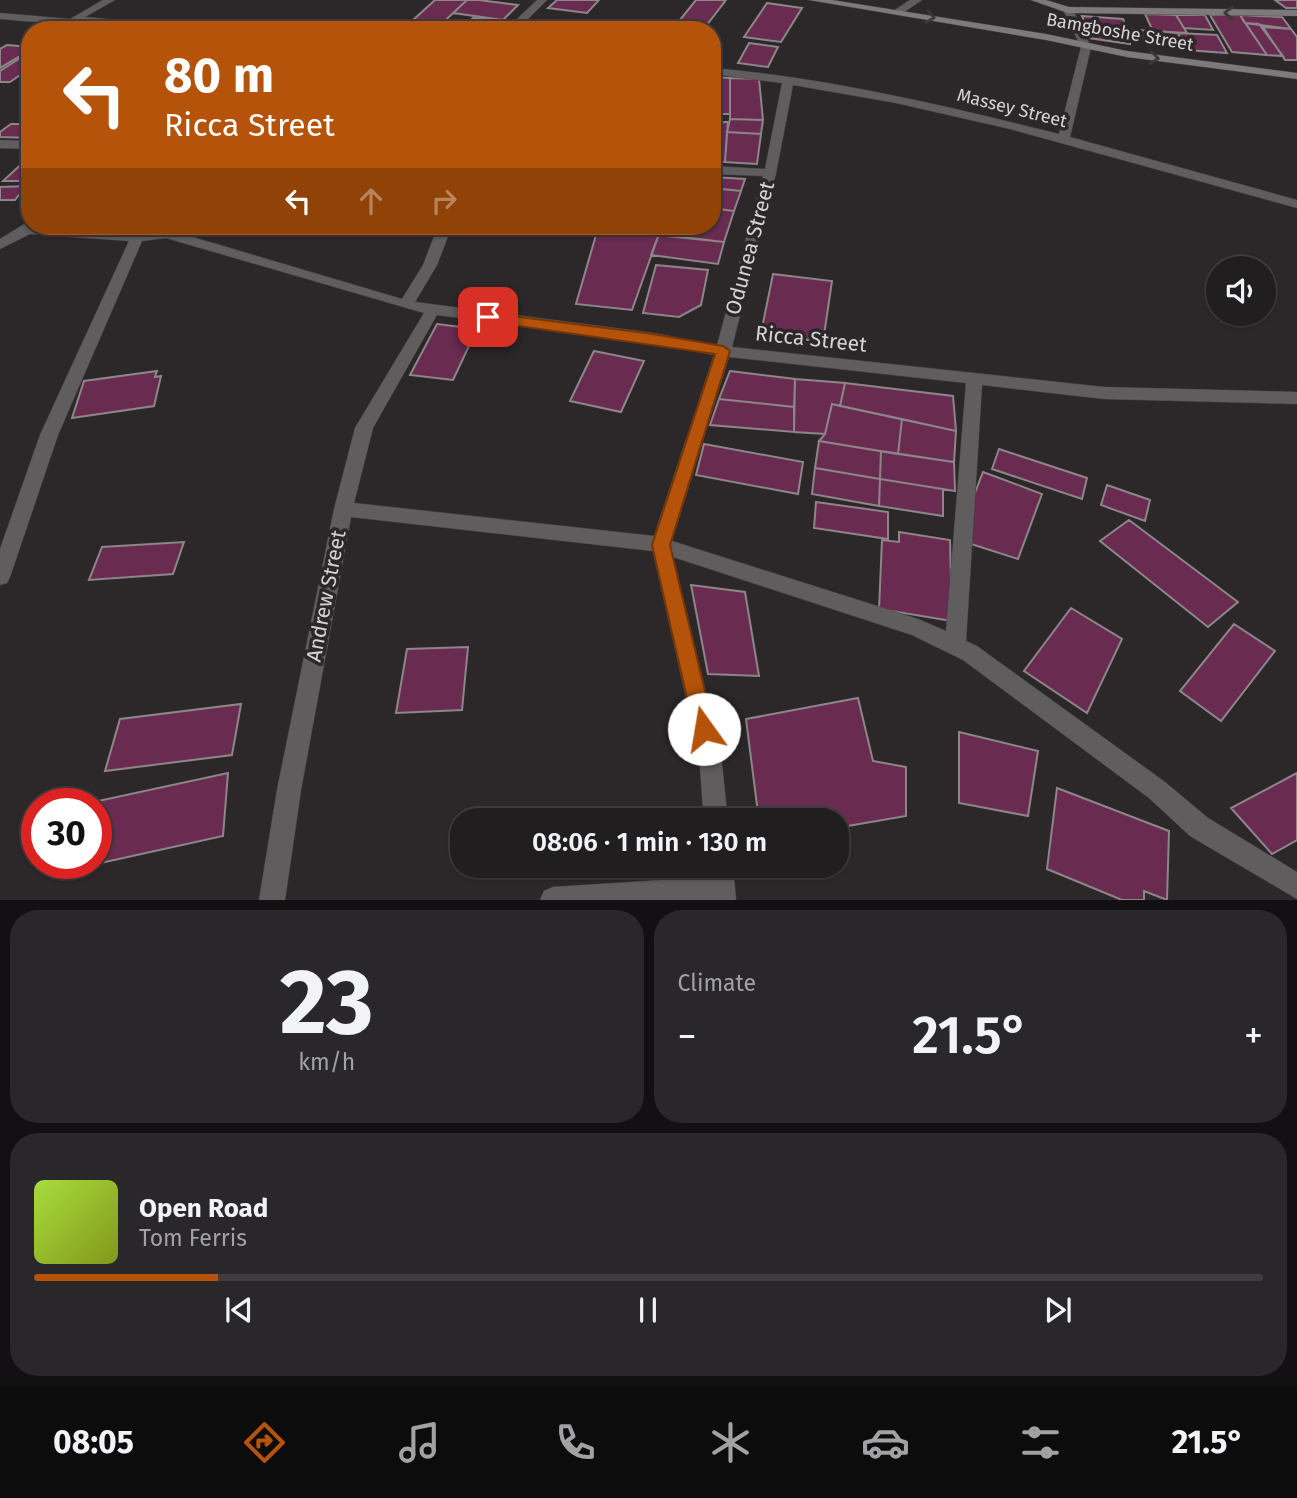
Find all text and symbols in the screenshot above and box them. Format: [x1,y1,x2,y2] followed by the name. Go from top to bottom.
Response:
[1223,5,1234,20] one-way arrow
[1045,8,1196,56] street label: Bamgboshe Street
[924,9,936,24] one-way arrow
[164,46,274,105] text: 80 m
[49,49,140,140] icon: left
[1148,50,1160,65] one-way arrow
[955,84,1070,132] street label: Massey Street
[164,106,335,144] text: Ricca Street
[720,178,780,317] street label: Odunea Street
[279,182,317,220] icon: left
[352,182,390,220] icon: ahead
[425,182,463,220] icon: right
[1206,256,1276,326] map controls
[1206,256,1276,326] button: sound
[458,287,518,347] pin
[469,298,507,336] icon: arrive
[754,320,868,358] street label: Ricca Street
[301,528,352,664] street label: Andrew Street
[667,692,741,766] position arrow
[21,788,112,879] speed limit sign: 30
[532,827,767,858] text: 08:06 · 1 min · 130 m
[280,948,374,1057] text: 23
[678,969,756,997] text: Climate
[912,1004,1028,1067] text: 21.5°
[678,1013,697,1059] text: −
[1244,1013,1263,1059] text: +
[298,1048,355,1076] text: km/h
[139,1193,268,1224] text: Open Road
[139,1224,247,1252] text: Tom Ferris
[220,1291,258,1329] icon: previous
[629,1291,667,1329] icon: pause
[1039,1291,1077,1329] icon: next
[240,1418,289,1467] icon: directions
[395,1418,444,1467] icon: music
[551,1418,600,1467] icon: phone
[706,1418,755,1467] icon: climate
[861,1418,910,1467] icon: car
[1016,1418,1065,1467] icon: filters
[53,1423,134,1461] text: 08:05
[1172,1423,1244,1461] text: 21.5°

